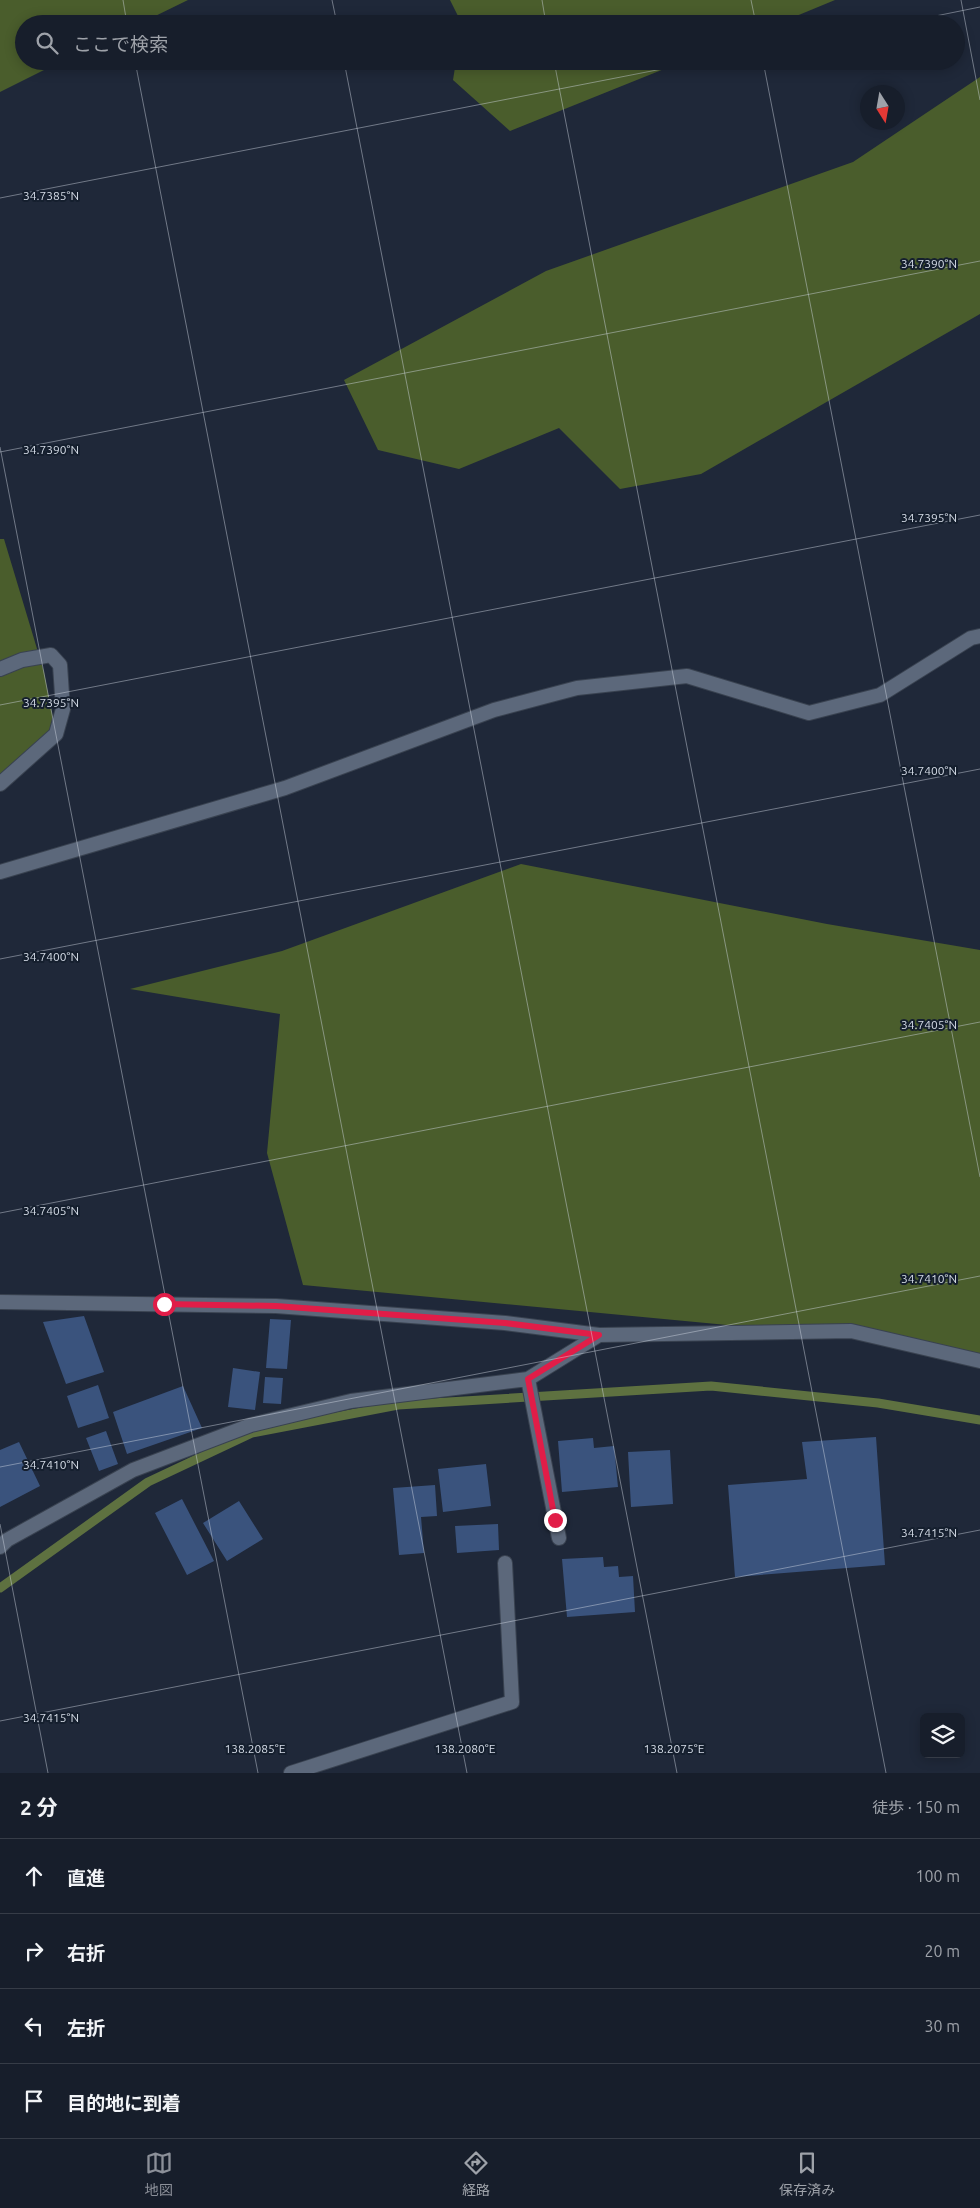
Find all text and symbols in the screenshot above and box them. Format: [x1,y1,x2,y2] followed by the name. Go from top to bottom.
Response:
[15,15,965,70] search box
[33,29,61,57] icon: search
[73,33,168,55] text: ここで検索
[860,85,905,130] north arrow
[23,189,79,202] text: 34.7385°N
[901,257,957,270] text: 34.7390°N
[23,443,79,456] text: 34.7390°N
[901,511,957,524] text: 34.7395°N
[23,696,79,709] text: 34.7395°N
[901,764,957,777] text: 34.7400°N
[23,950,79,963] text: 34.7400°N
[901,1018,957,1031] text: 34.7405°N
[23,1204,79,1217] text: 34.7405°N
[901,1272,957,1285] text: 34.7410°N
[153,1293,176,1316] route start
[23,1458,79,1471] text: 34.7410°N
[544,1509,567,1532] route end
[901,1526,957,1539] text: 34.7415°N
[23,1711,79,1724] text: 34.7415°N
[920,1713,965,1758] map controls
[920,1713,965,1758] button: layers
[225,1742,286,1755] text: 138.2085°E
[435,1742,496,1755] text: 138.2080°E
[644,1742,705,1755] text: 138.2075°E
[20,1795,58,1819] text: 2 分
[872,1798,960,1816] text: 徒歩 · 150 m
[20,1862,48,1890] icon: ahead
[67,1867,105,1889] text: 直進
[915,1867,960,1885] text: 100 m
[20,1937,48,1965] icon: right
[67,1942,105,1964] text: 右折
[924,1942,960,1960] text: 20 m
[20,2012,48,2040] icon: left
[67,2017,105,2039] text: 左折
[924,2017,960,2035] text: 30 m
[20,2087,48,2115] icon: arrive
[67,2092,181,2114] text: 目的地に到着
[145,2149,173,2199] tab: 地図
[462,2149,490,2199] tab: 経路
[779,2149,835,2199] tab: 保存済み

